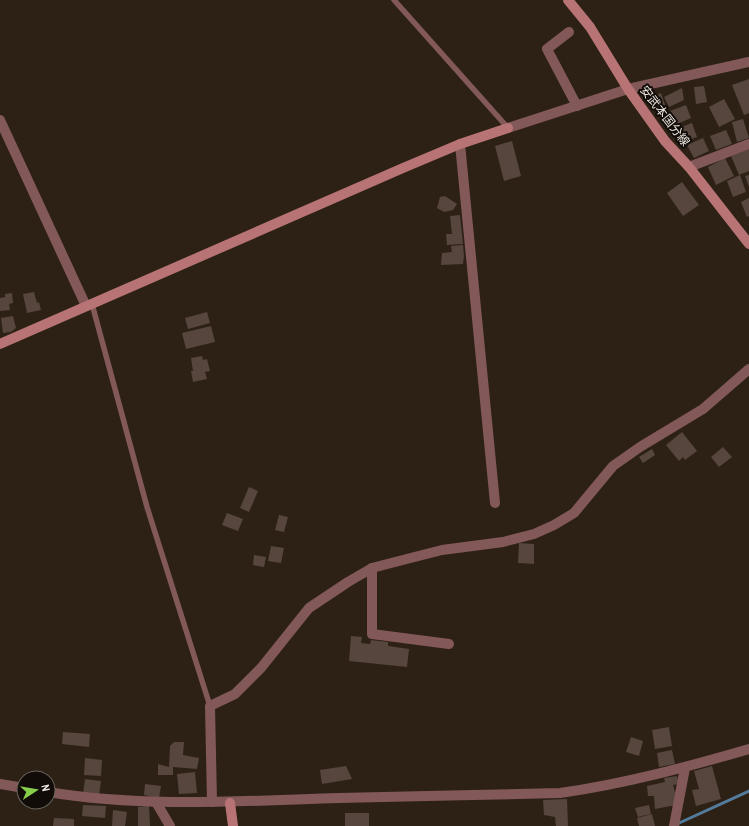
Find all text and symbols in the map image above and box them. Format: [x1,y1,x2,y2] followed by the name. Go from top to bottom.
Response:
[637,83,693,149] street label: 安武本国分線
[16,770,56,810] north arrow
[38,783,53,793] text: N

